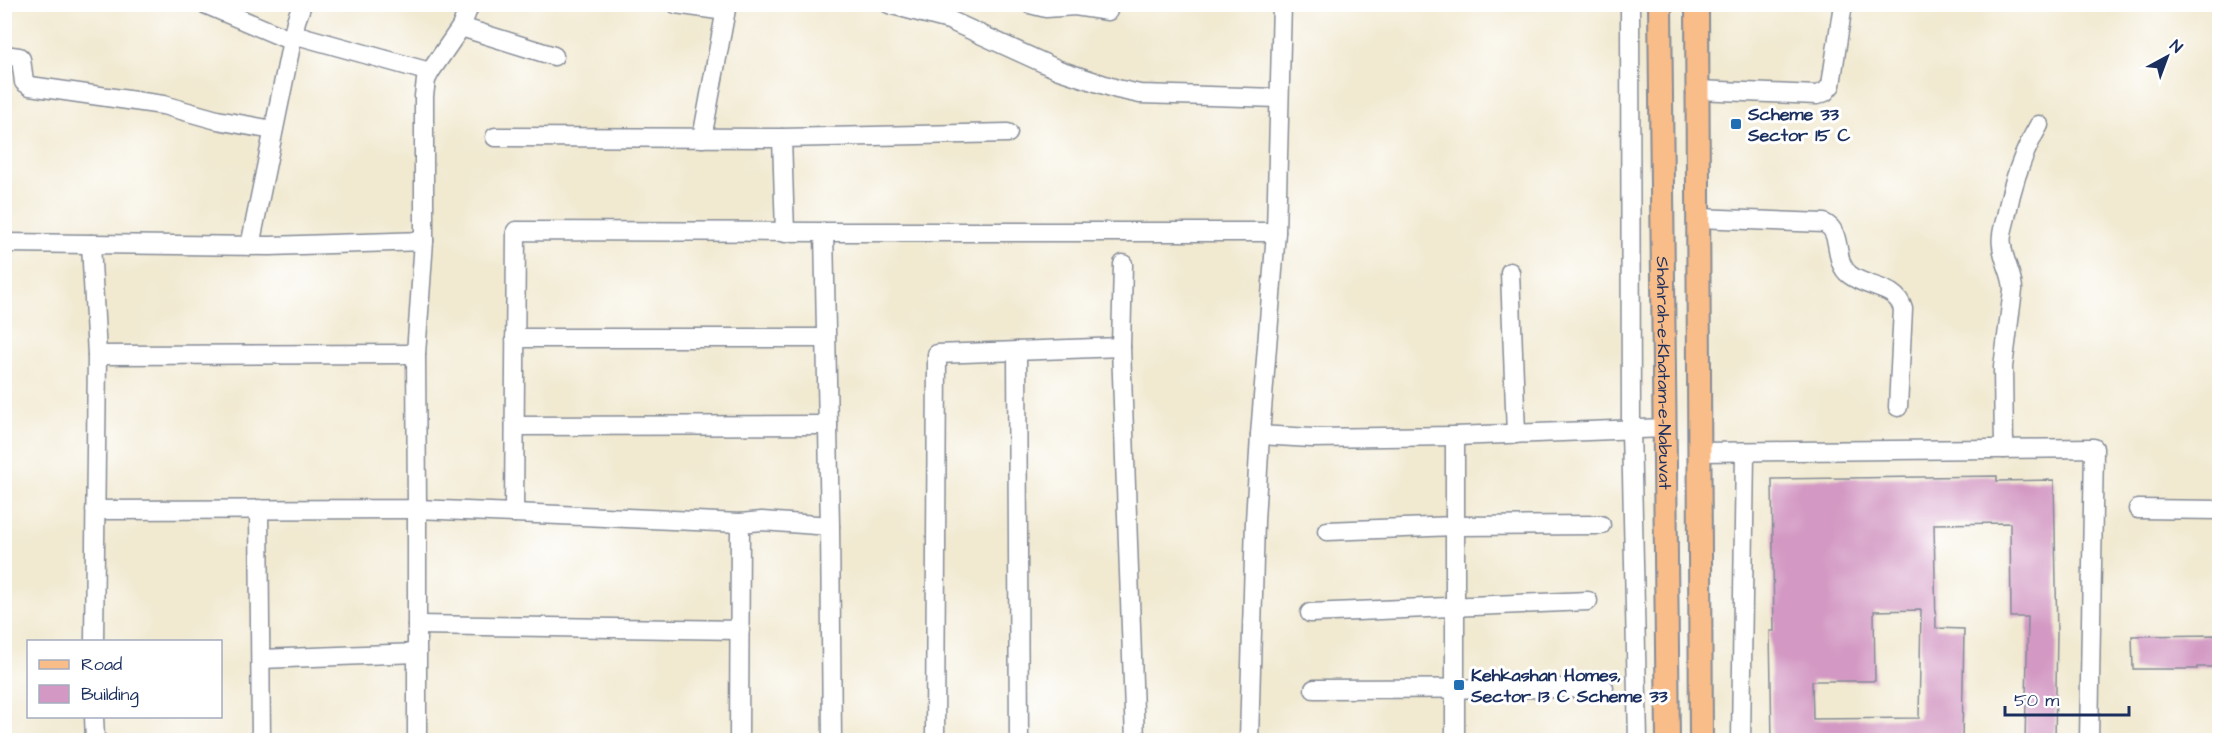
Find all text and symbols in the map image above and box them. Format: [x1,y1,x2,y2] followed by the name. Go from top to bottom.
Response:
[2137,27,2197,87] north arrow
[2165,35,2187,58] text: N
[1747,102,1850,148] place label: Scheme 33 Sector 15 C
[1729,117,1743,131] marker: Scheme 33 Sector 15 C
[1650,256,1678,491] street label: Shahrah-e-Khatam-e-Nabuvat
[27,640,222,718] legend
[81,652,122,677] text: Road
[1470,663,1669,709] place label: Kehkashan Homes, Sector 13 C Scheme 33
[1452,678,1466,692] marker: Kehkashan Homes, Sector 13 C Scheme 33
[2005,679,2130,717] scale bar
[81,682,139,708] text: Building
[2014,688,2059,713] text: 50 m

